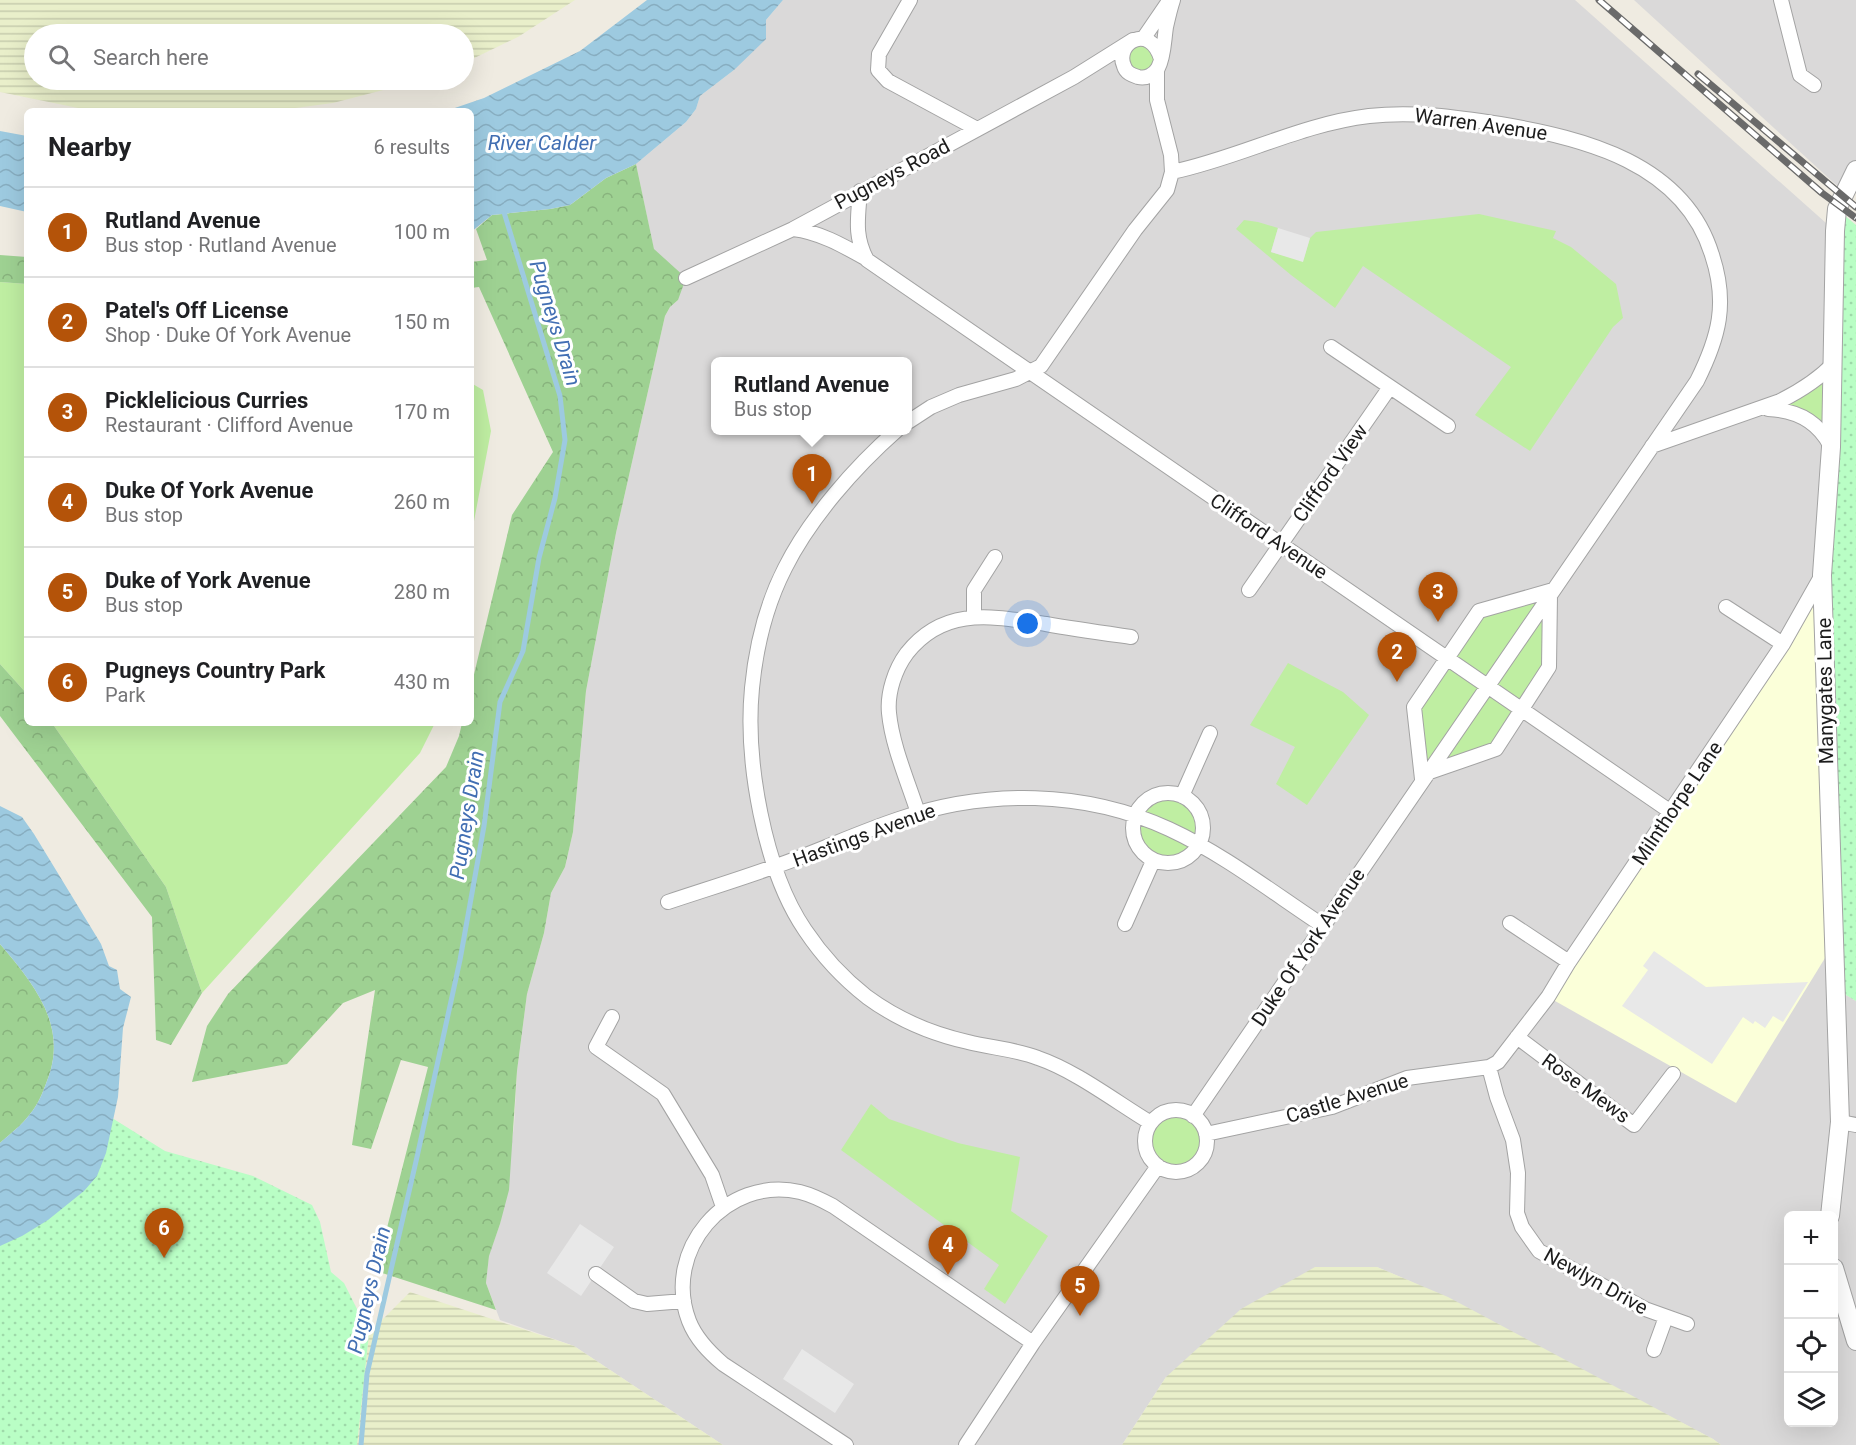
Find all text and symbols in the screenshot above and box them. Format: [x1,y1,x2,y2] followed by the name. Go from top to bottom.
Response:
[24,24,474,90] search box
[45,41,78,74] icon: search
[93,45,209,70] text: Search here
[1413,103,1549,145] street label: Warren Avenue
[488,131,597,155] water label: River Calder
[48,132,131,162] text: Nearby
[830,134,954,214] street label: Pugneys Road
[374,135,450,159] text: 6 results
[105,208,260,233] text: Rutland Avenue
[62,220,73,244] text: 1
[394,220,450,244] text: 100 m
[105,233,337,257] text: Bus stop · Rutland Avenue
[525,257,585,389] water label: Pugneys Drain
[105,298,288,323] text: Patel's Off License
[62,310,73,334] text: 2
[394,310,450,334] text: 150 m
[105,323,351,347] text: Shop · Duke Of York Avenue
[711,357,912,435] popup
[734,372,889,397] text: Rutland Avenue
[105,388,308,413] text: Picklelicious Curries
[734,397,812,421] text: Bus stop
[62,400,73,424] text: 3
[394,400,450,424] text: 170 m
[105,413,353,437] text: Restaurant · Clifford Avenue
[1287,419,1373,527] street label: Clifford View
[792,454,832,504] pin: 1
[105,478,313,503] text: Duke Of York Avenue
[1206,488,1332,584] street label: Clifford Avenue
[62,490,73,514] text: 4
[394,490,450,514] text: 260 m
[105,503,183,527] text: Bus stop
[105,568,311,593] text: Duke of York Avenue
[1418,572,1458,622] pin: 3
[62,580,73,604] text: 5
[394,580,450,604] text: 280 m
[105,593,183,617] text: Bus stop
[1013,609,1042,638] your location
[1812,618,1838,764] street label: Manygates Lane
[1378,632,1416,682] pin: 2
[105,658,325,683] text: Pugneys Country Park
[62,670,73,694] text: 6
[394,670,450,694] text: 430 m
[105,683,145,707] text: Park
[1627,737,1727,869] street label: Milnthorpe Lane
[445,749,489,881] water label: Pugneys Drain
[789,798,939,872] street label: Hastings Avenue
[1246,863,1370,1031] street label: Duke Of York Avenue
[1537,1048,1635,1128] street label: Rose Mews
[1283,1068,1411,1128] street label: Castle Avenue
[144,1208,184,1258] pin: 6
[1784,1211,1838,1427] map controls
[1784,1211,1838,1265] button: +
[343,1224,395,1356] water label: Pugneys Drain
[928,1226,968,1275] pin: 4
[1540,1243,1652,1319] street label: Newlyn Drive
[1784,1265,1838,1319] button: −
[1060,1266,1100,1316] pin: 5
[1784,1319,1838,1373] button: locate
[1784,1373,1838,1427] button: layers

